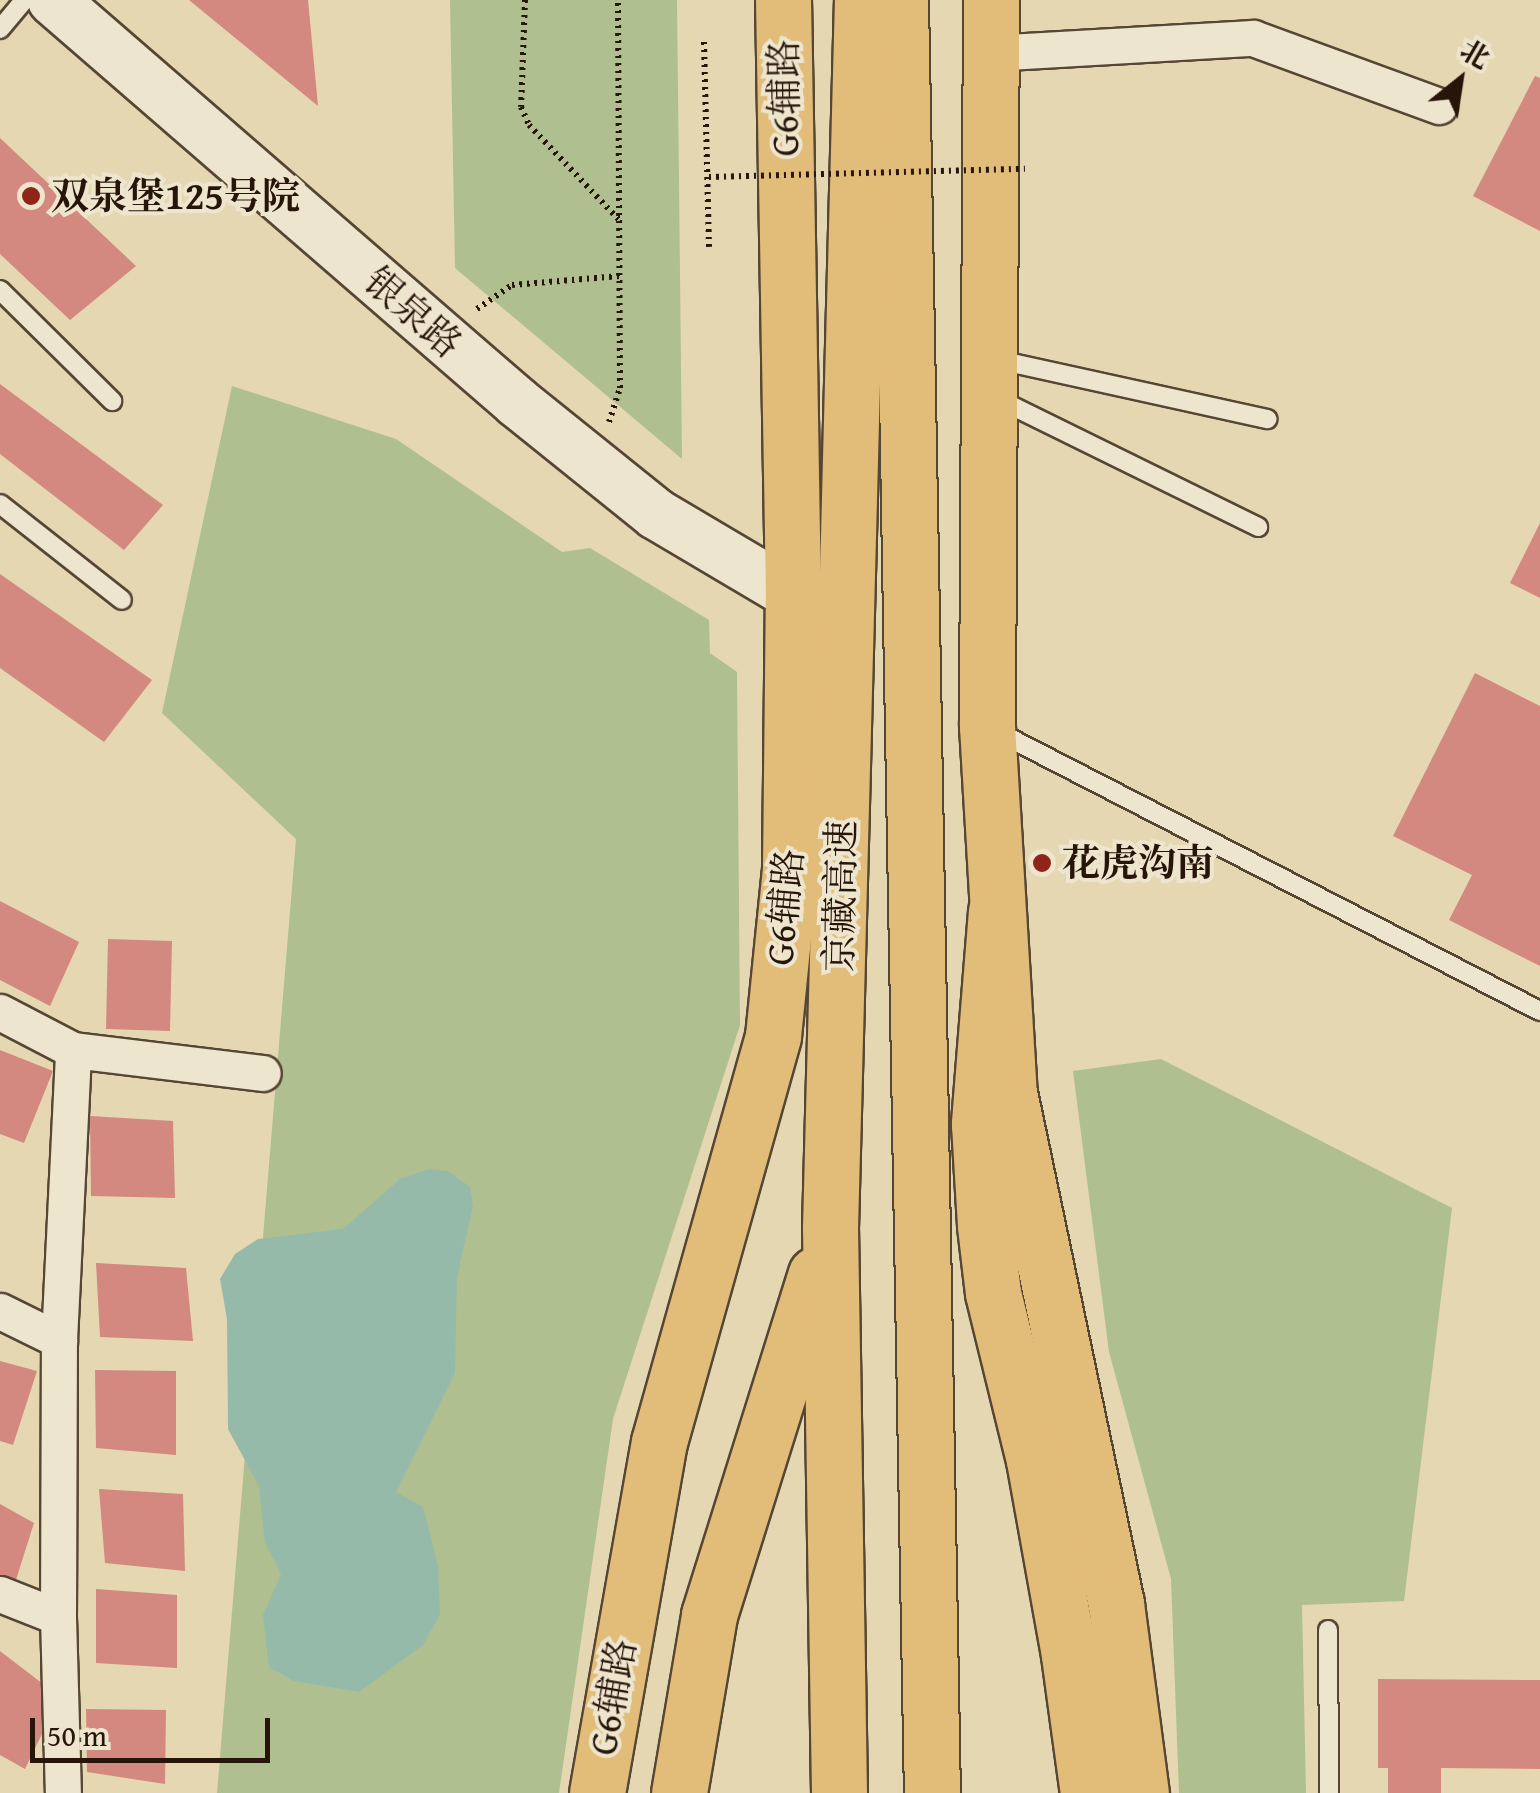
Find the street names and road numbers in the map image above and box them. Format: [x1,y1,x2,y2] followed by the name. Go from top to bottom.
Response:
[760,39,808,157] street label: G6辅路
[355,257,471,367] street label: 银泉路
[816,820,864,972] street label: 京藏高速
[756,847,812,967] street label: G6辅路
[579,1636,645,1758] street label: G6辅路

